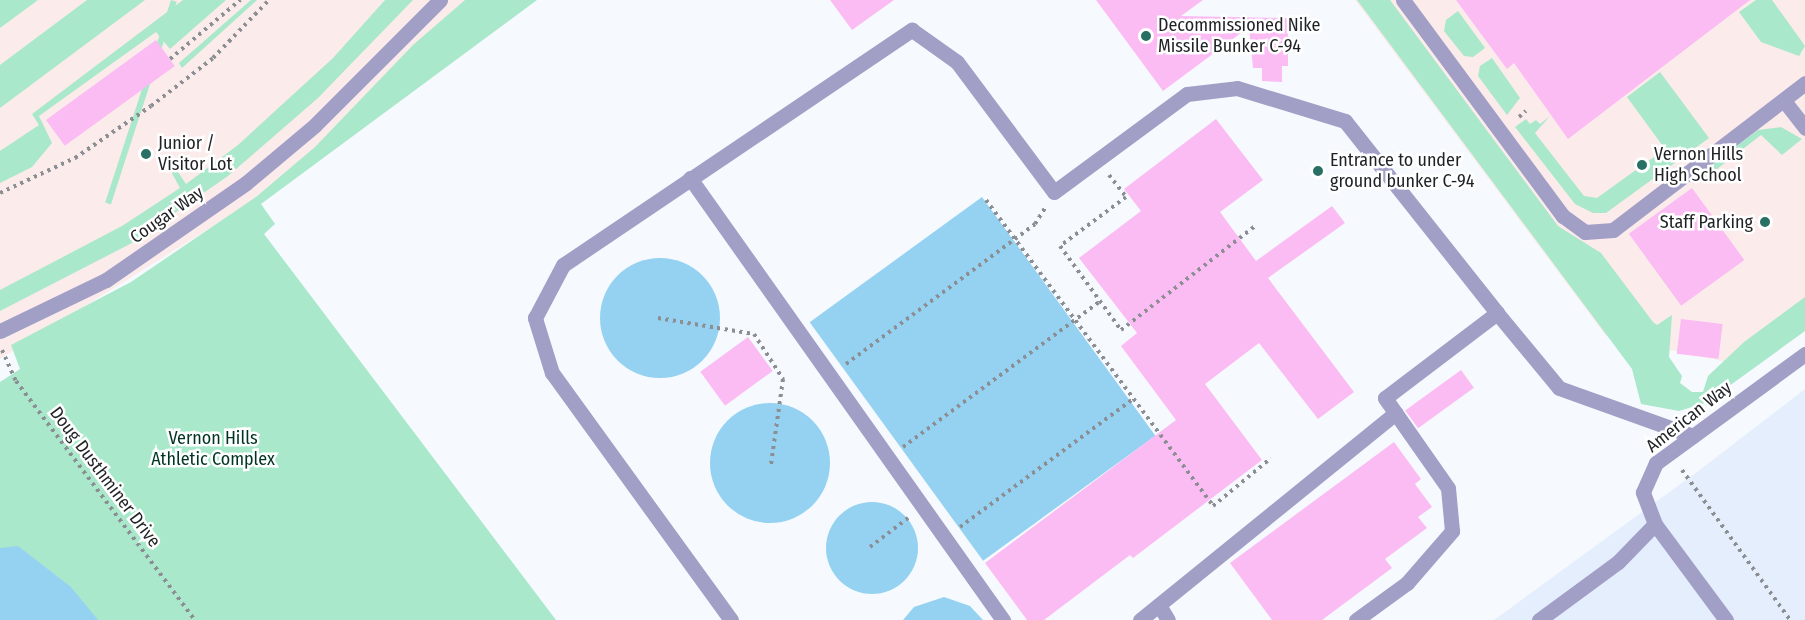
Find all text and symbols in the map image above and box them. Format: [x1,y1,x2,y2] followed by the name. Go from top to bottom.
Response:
[1158,15,1320,57] place label: Decommissioned Nike Missile Bunker C-94
[1139,29,1153,43] marker: Decommissioned Nike Missile Bunker C-94
[158,133,232,176] place label: Junior / Visitor Lot
[1654,144,1743,186] place label: Vernon Hills High School
[139,147,153,161] marker: Junior / Visitor Lot
[1330,150,1474,192] place label: Entrance to under ground bunker C-94
[1635,158,1649,172] marker: Vernon Hills High School
[1311,164,1325,178] marker: Entrance to under ground bunker C-94
[126,182,208,248] street label: Cougar Way
[1660,211,1753,233] place label: Staff Parking
[1758,215,1772,229] marker: Staff Parking
[1642,377,1736,457] street label: American Way
[45,402,165,552] street label: Doug Dusthminer Drive
[151,428,275,470] park label: Vernon Hills Athletic Complex

